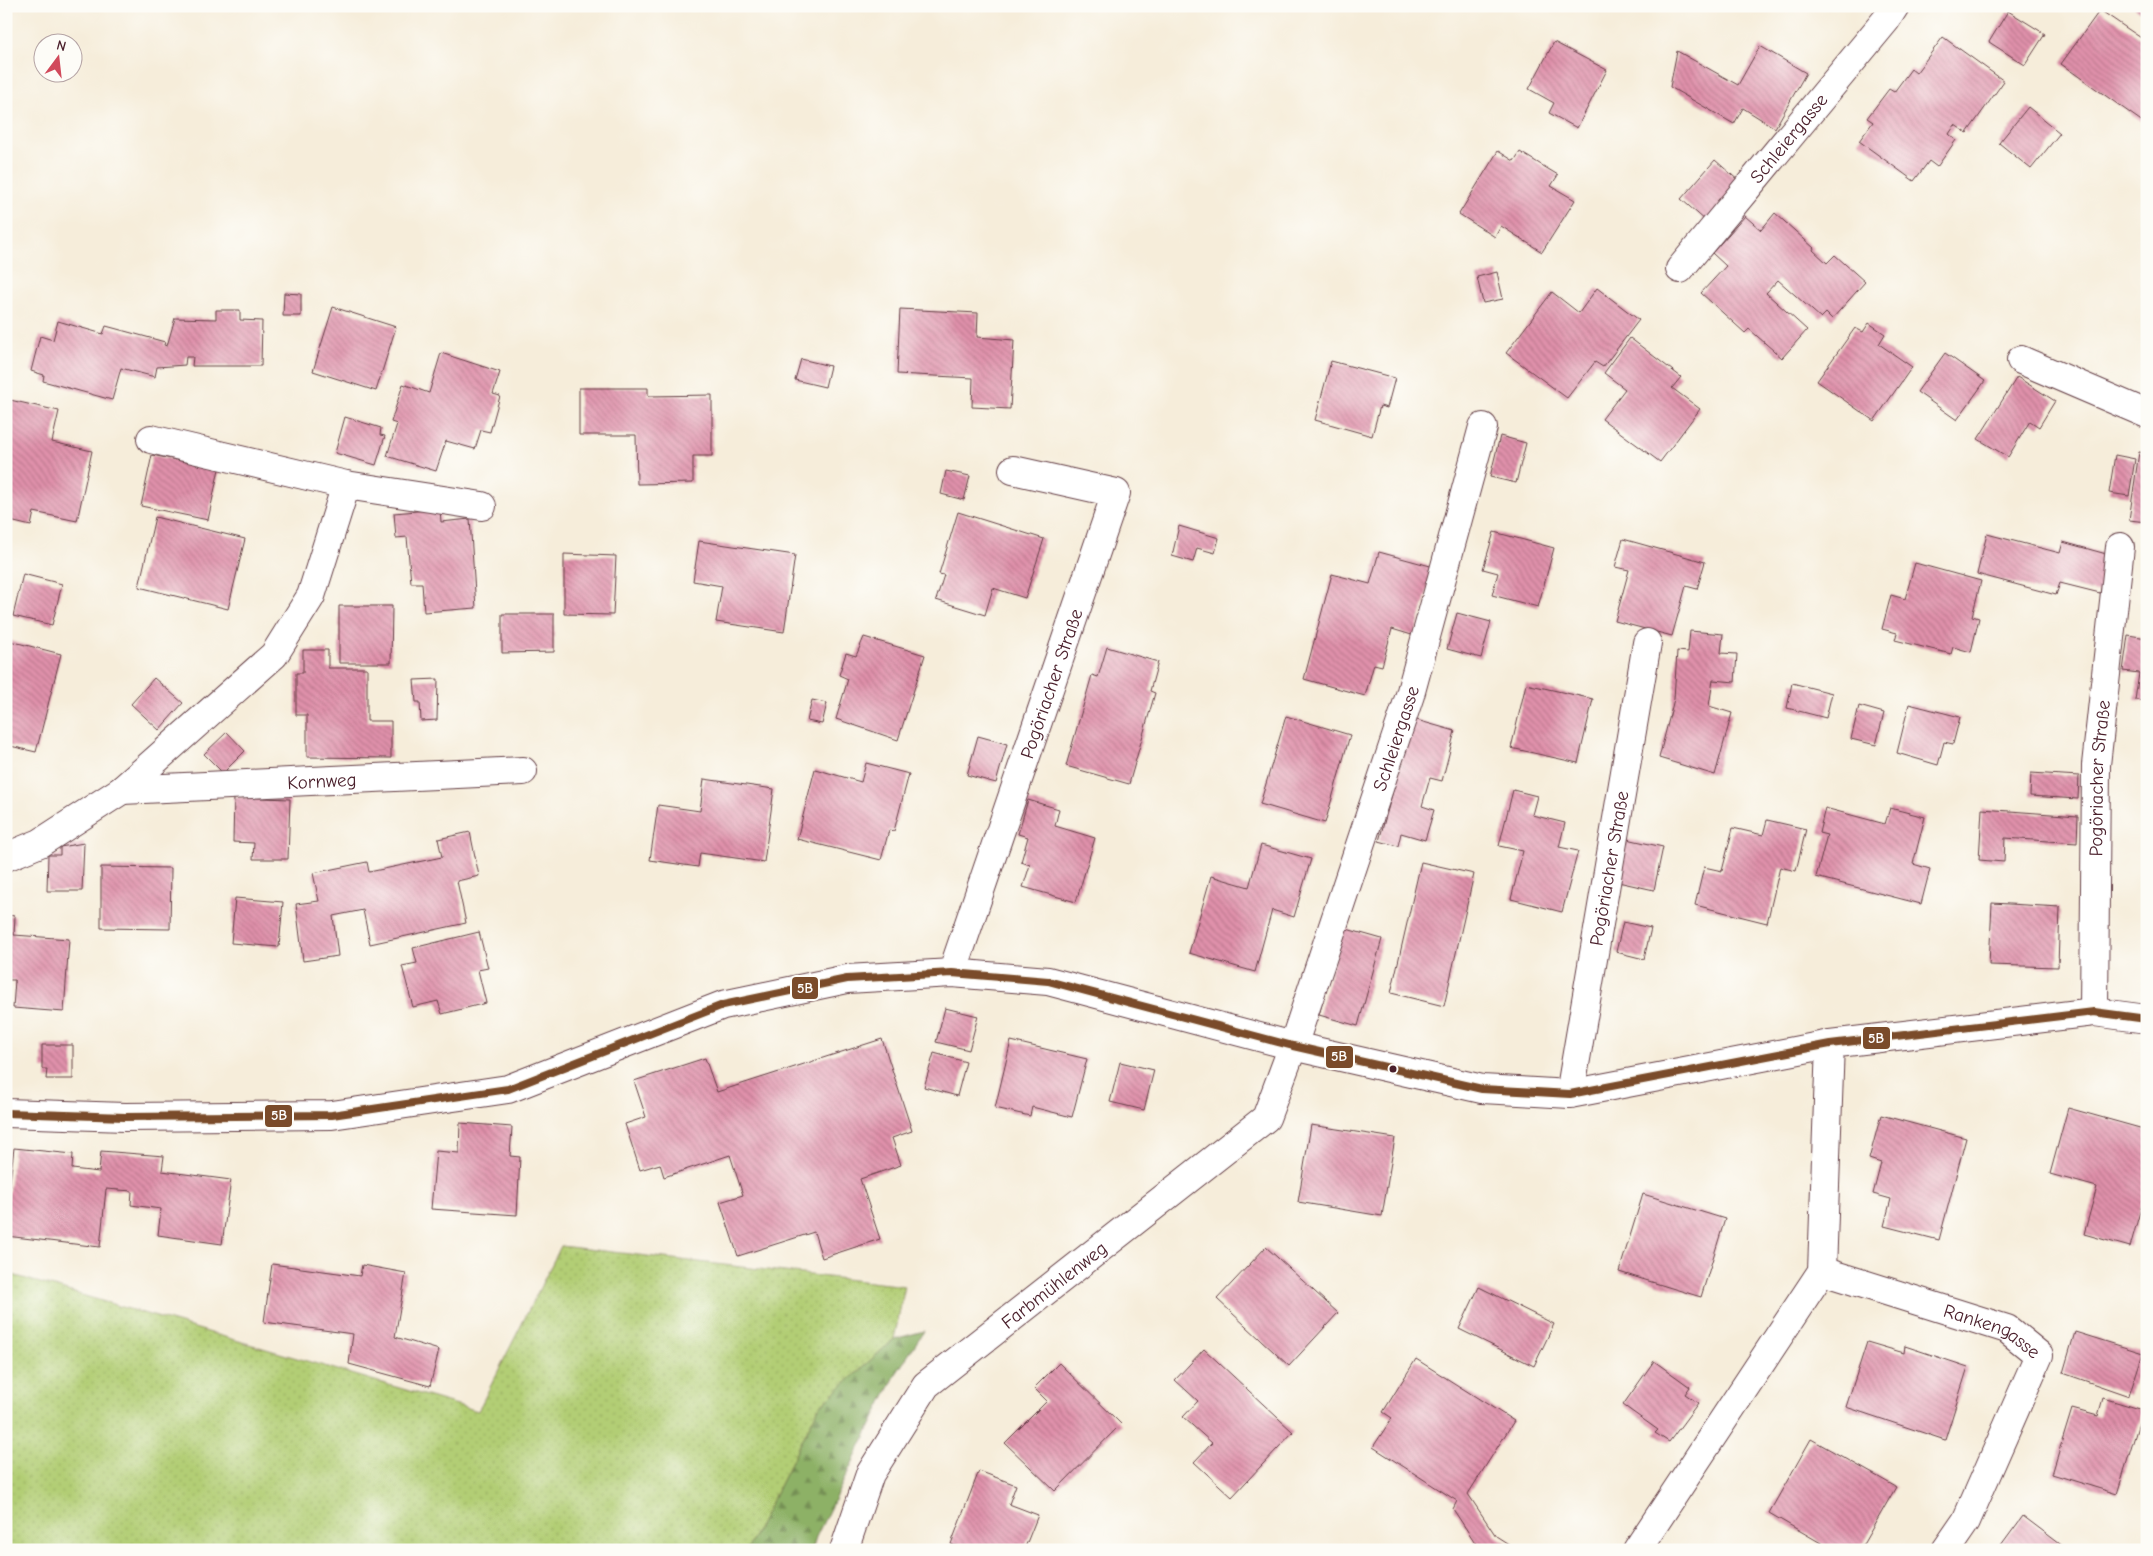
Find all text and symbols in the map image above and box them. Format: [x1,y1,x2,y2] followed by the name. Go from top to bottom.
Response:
[32,32,82,82] north arrow
[55,37,68,55] text: N
[1746,89,1833,188] street label: Schleiergasse
[1016,606,1088,762] street label: Pogöriacher Straße
[1369,684,1424,794] street label: Schleiergasse
[2085,699,2115,857] street label: Pogöriacher Straße
[287,769,357,794] street label: Kornweg
[1585,789,1634,948] street label: Pogöriacher Straße
[791,976,819,1000] line badge: 5B
[797,980,813,997] text: 5B
[1862,1026,1891,1050] line badge: 5B
[1868,1030,1884,1047] text: 5B
[1325,1045,1354,1069] line badge: 5B
[1331,1048,1347,1065] text: 5B
[1388,1064,1398,1074] unlabelled marker
[264,1104,293,1128] line badge: 5B
[271,1107,287,1124] text: 5B
[997,1237,1112,1334] street label: Farbmühlenweg
[1941,1300,2044,1363] street label: Rankengasse

